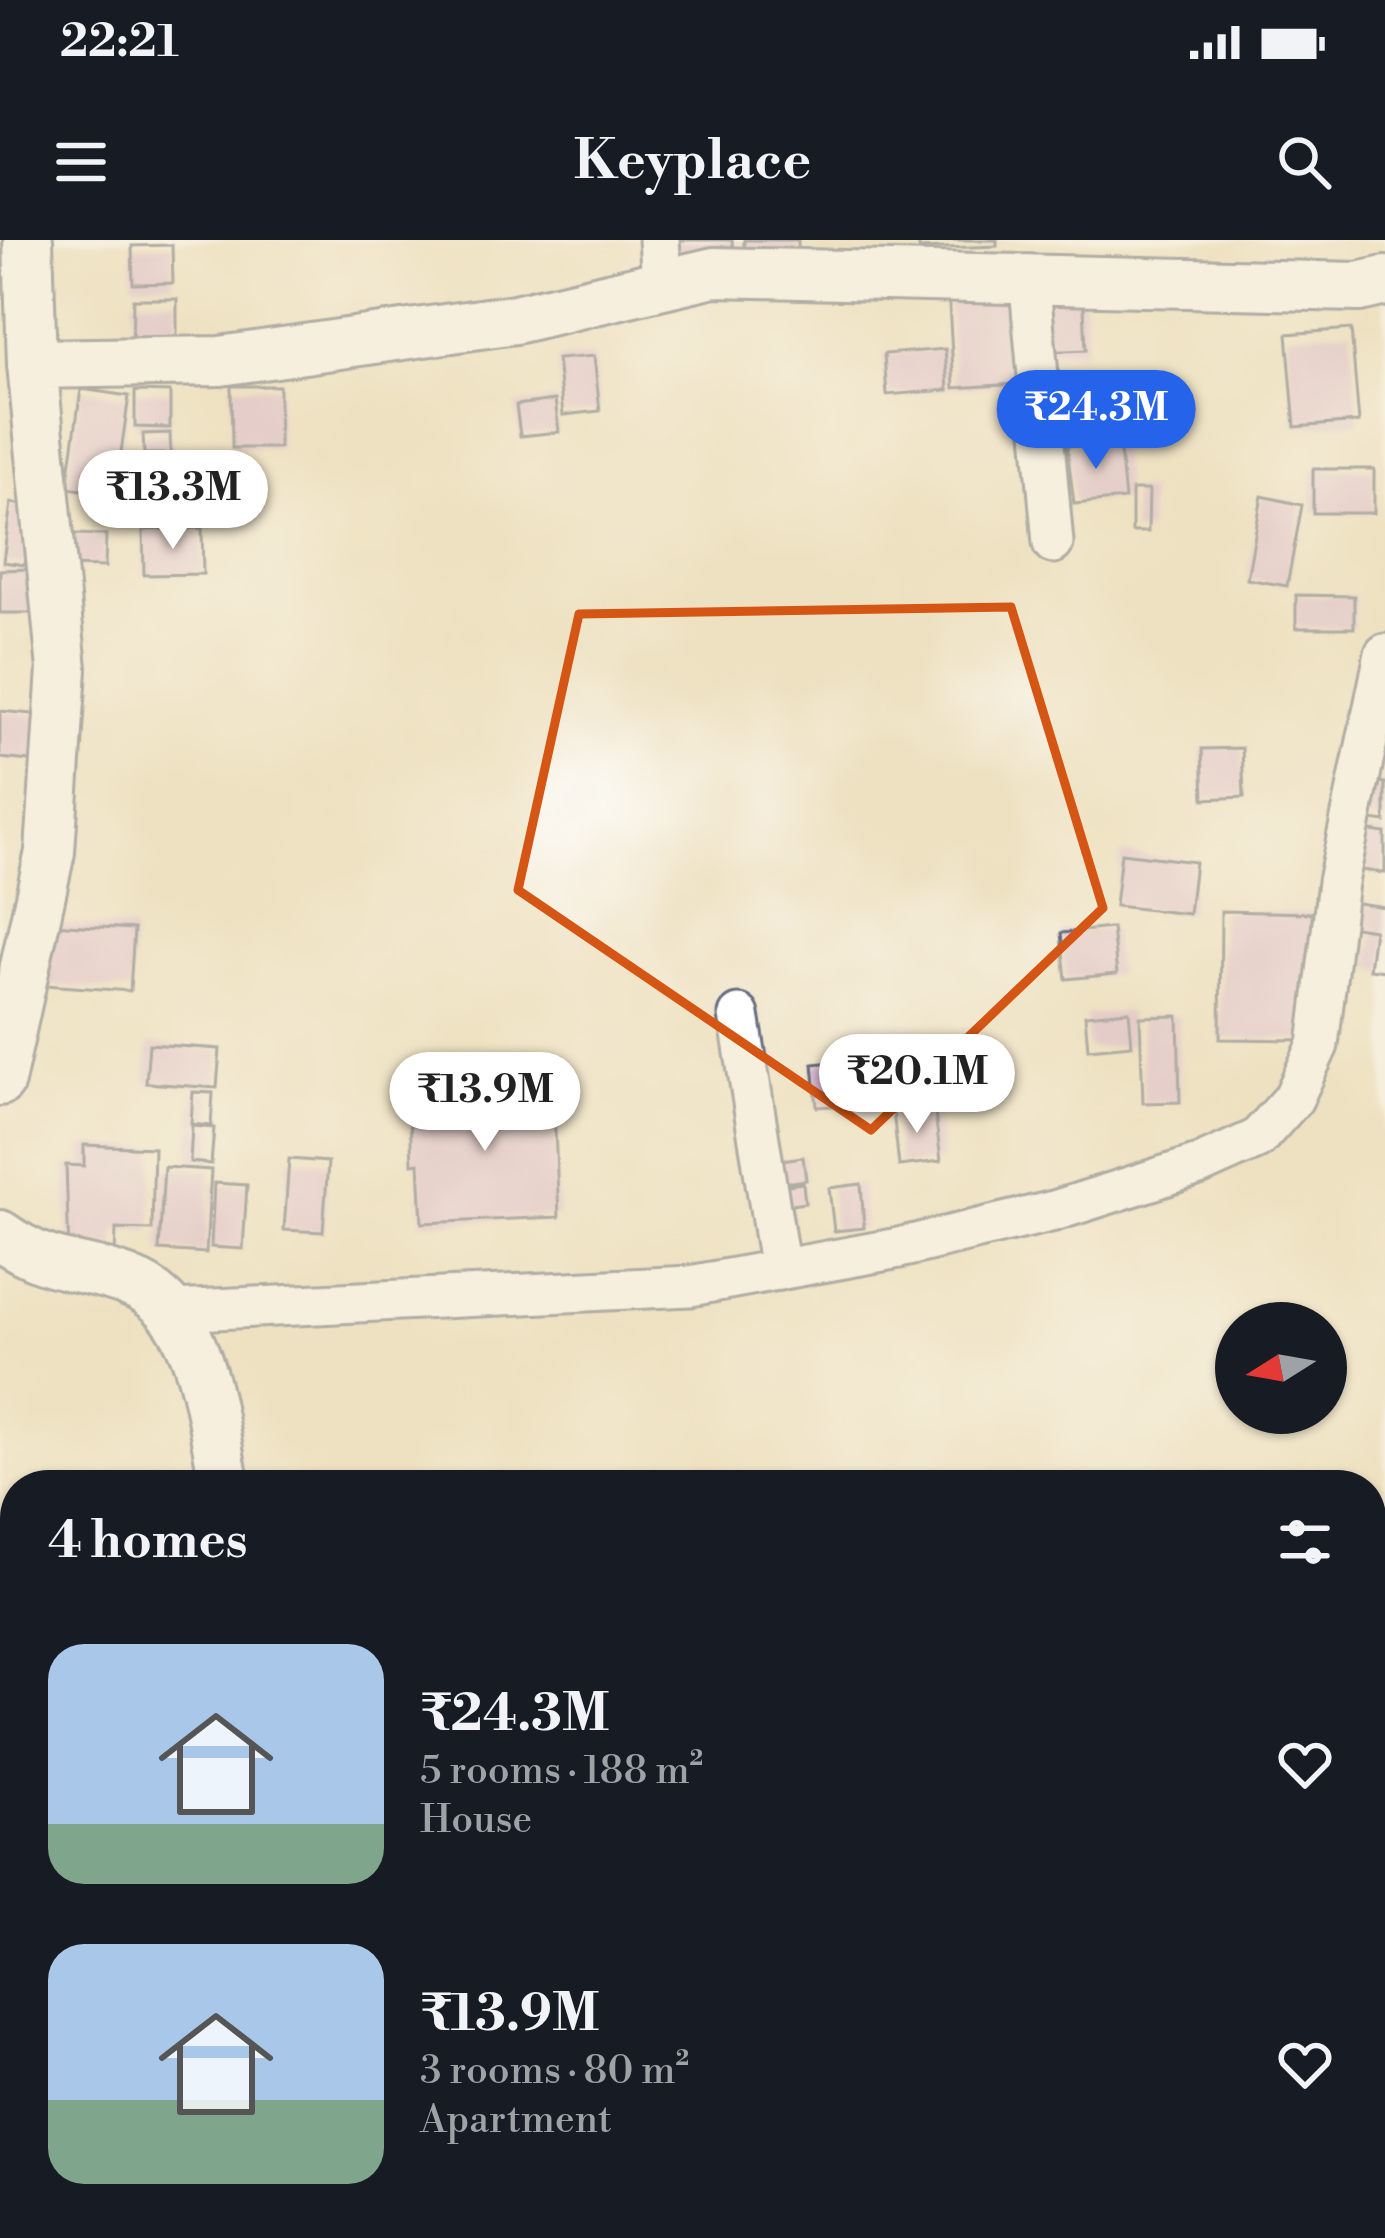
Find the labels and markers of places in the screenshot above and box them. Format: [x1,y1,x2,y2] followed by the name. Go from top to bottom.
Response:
[998,370,1194,472] pin: ₹24.3M
[75,450,271,552] pin: ₹13.3M
[819,1034,1015,1136] pin: ₹20.1M
[387,1052,583,1154] pin: ₹13.9M

